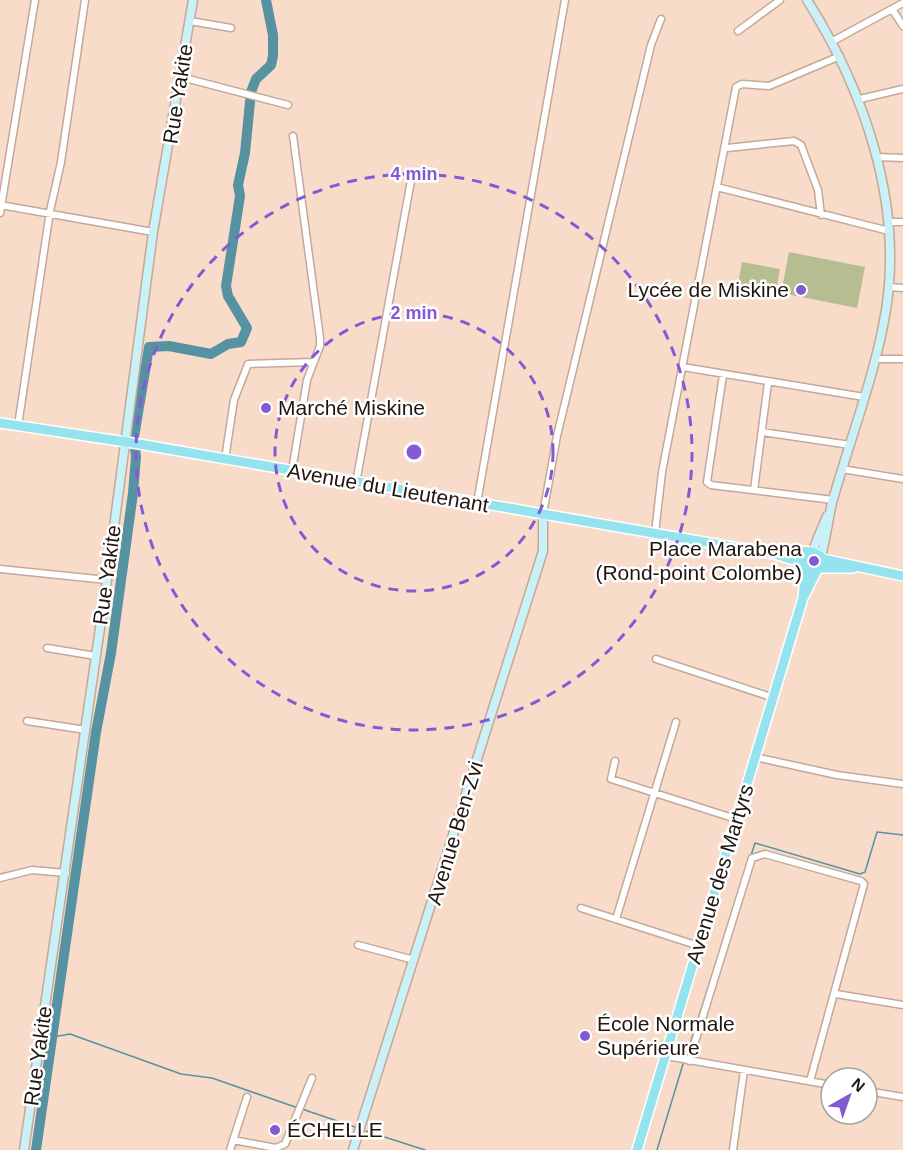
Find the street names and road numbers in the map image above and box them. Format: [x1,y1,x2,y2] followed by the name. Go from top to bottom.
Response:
[158,42,197,145] street label: Rue Yakite
[286,458,491,517] street label: Avenue du Lieutenant
[88,523,125,626] street label: Rue Yakite
[422,758,487,907] street label: Avenue Ben-Zvi
[681,781,758,966] street label: Avenue des Martyrs
[19,1004,56,1107] street label: Rue Yakite

